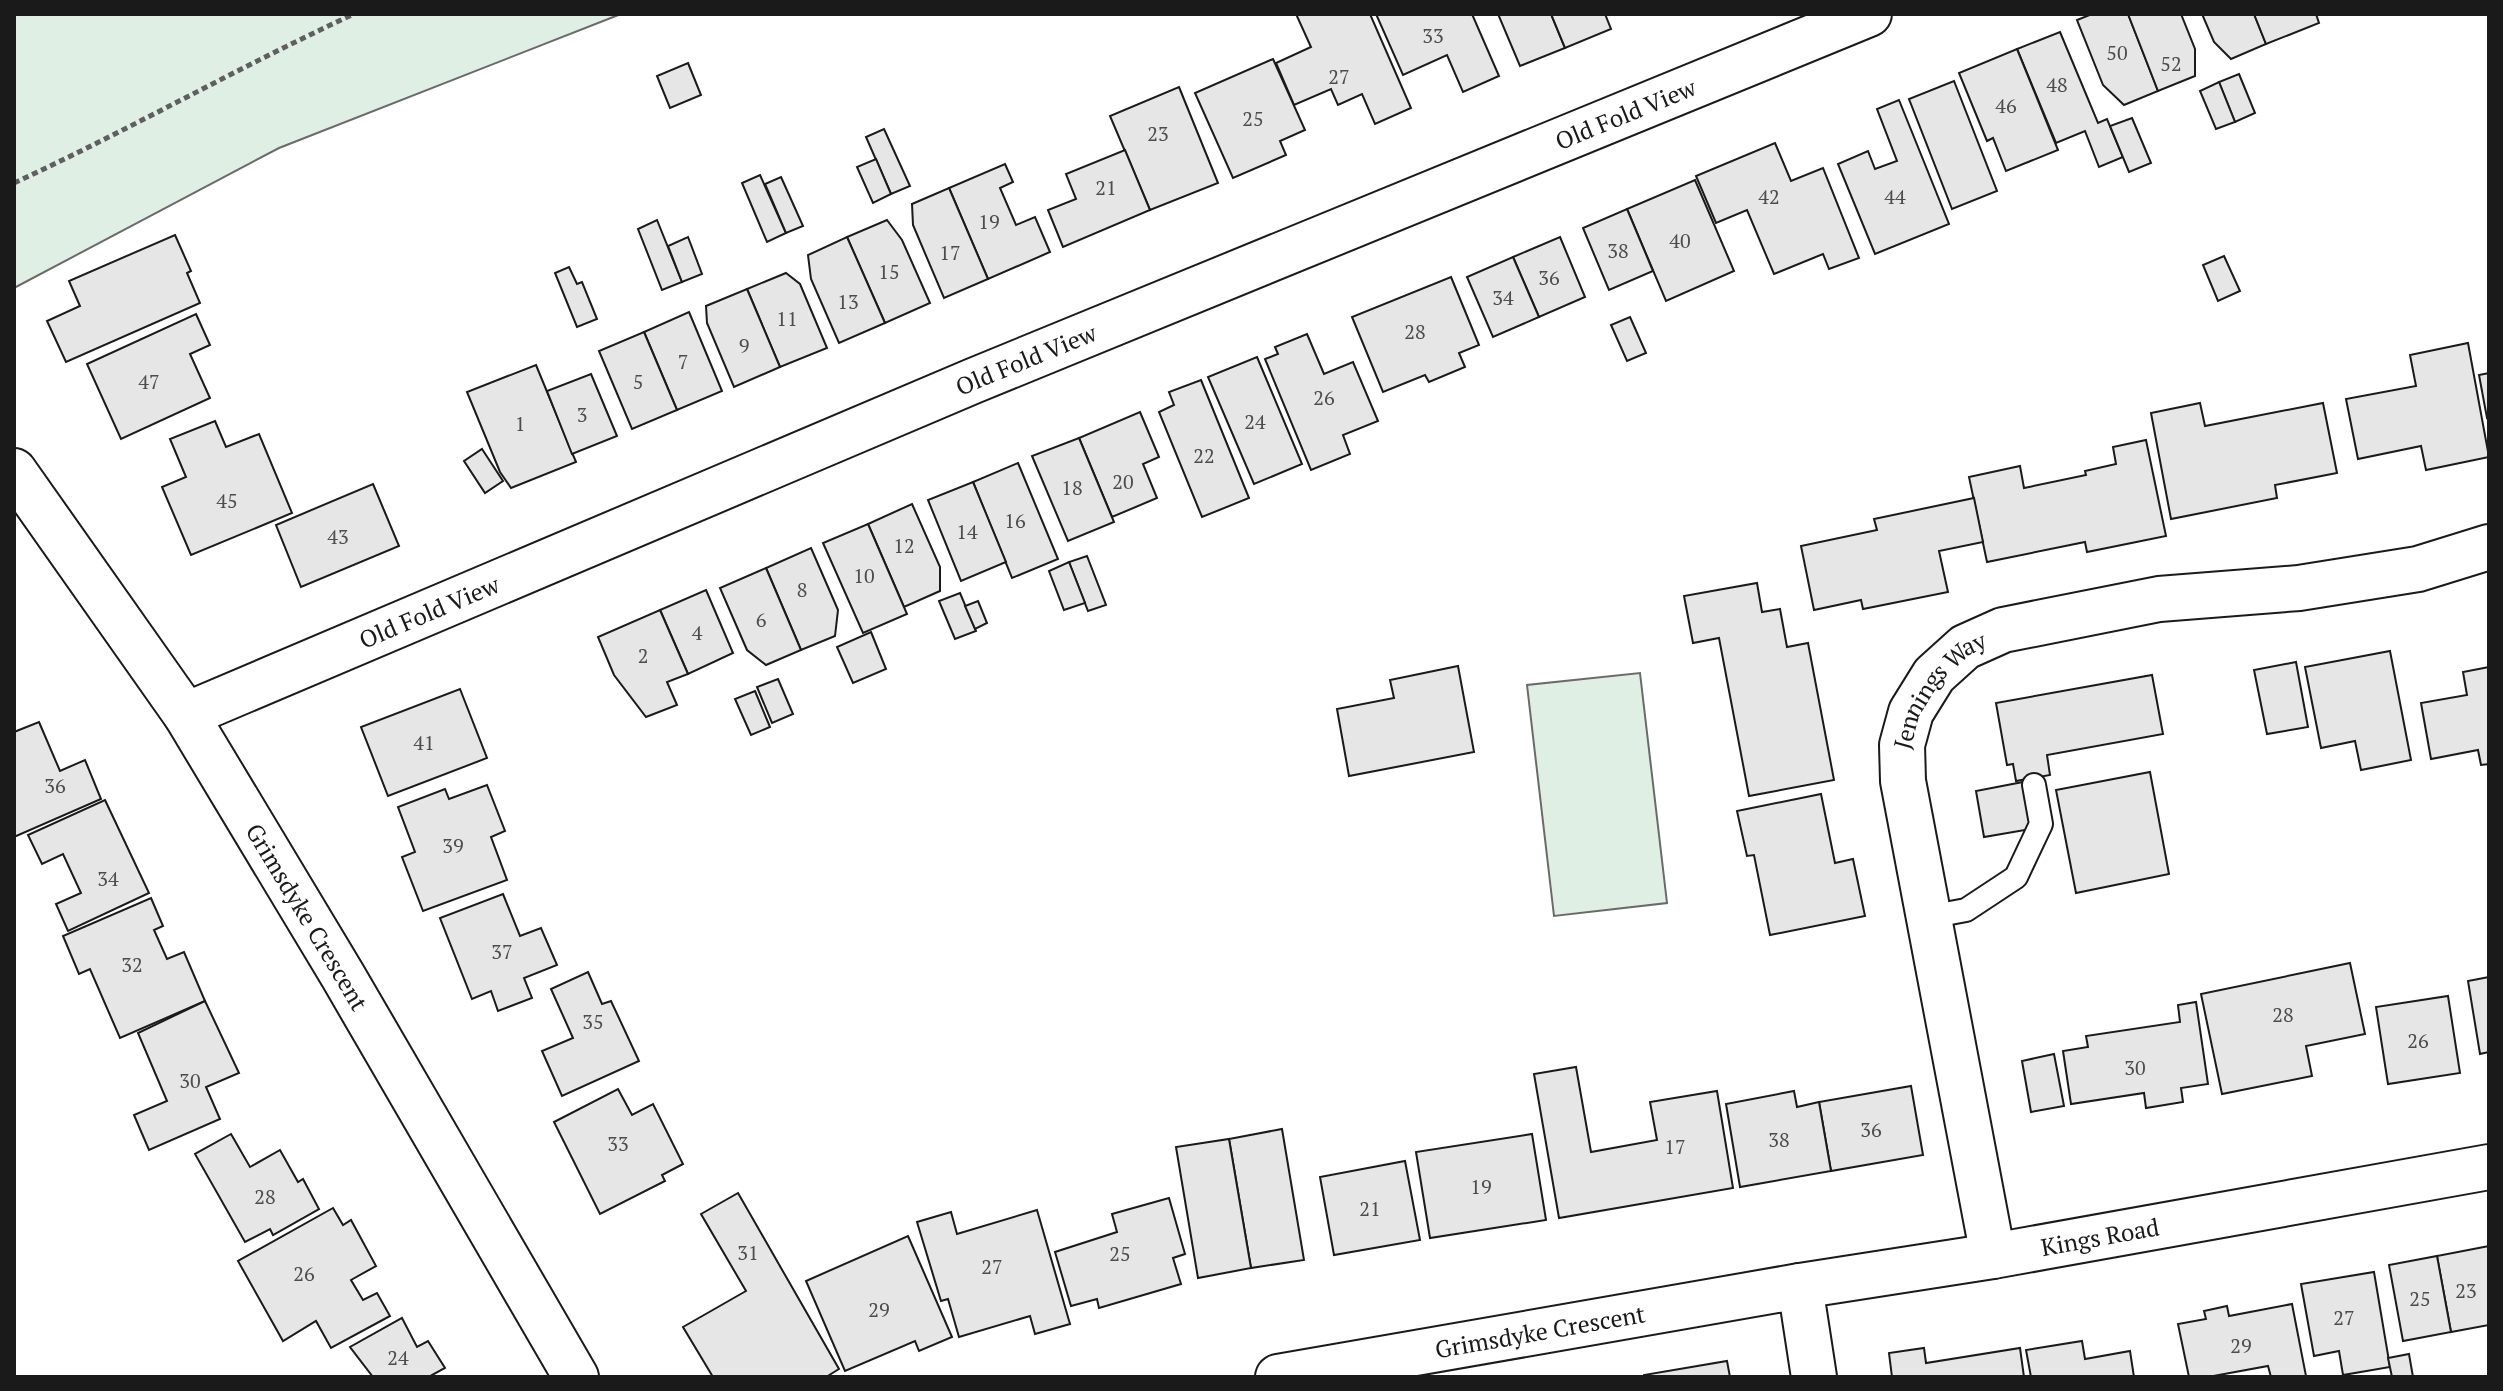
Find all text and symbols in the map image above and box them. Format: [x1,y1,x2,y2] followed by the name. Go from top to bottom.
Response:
[1422,22,1444,49] house number: 33
[2106,39,2128,66] house number: 50
[2160,50,2182,77] house number: 52
[1328,63,1350,90] house number: 27
[1550,70,1701,157] street label: Old Fold View
[2046,71,2068,98] house number: 48
[1995,92,2017,119] house number: 46
[1242,105,1264,132] house number: 25
[1147,120,1169,147] house number: 23
[1095,174,1117,201] house number: 21
[1758,183,1780,210] house number: 42
[1884,183,1906,210] house number: 44
[978,208,1000,235] house number: 19
[1669,227,1691,254] house number: 40
[1607,237,1629,264] house number: 38
[939,239,961,266] house number: 17
[878,258,900,285] house number: 15
[1538,264,1560,291] house number: 36
[1492,284,1514,311] house number: 34
[837,288,859,315] house number: 13
[776,305,798,332] house number: 11
[950,316,1101,403] street label: Old Fold View
[1404,318,1426,345] house number: 28
[739,332,749,359] house number: 9
[678,348,688,375] house number: 7
[138,368,160,395] house number: 47
[633,368,643,395] house number: 5
[1313,384,1335,411] house number: 26
[577,401,587,428] house number: 3
[1244,408,1266,435] house number: 24
[515,410,525,437] house number: 1
[1193,442,1215,469] house number: 22
[1112,468,1134,495] house number: 20
[1061,474,1083,501] house number: 18
[216,487,238,514] house number: 45
[1004,507,1026,534] house number: 16
[956,518,978,545] house number: 14
[327,523,349,550] house number: 43
[893,532,915,559] house number: 12
[853,562,875,589] house number: 10
[354,568,505,656] street label: Old Fold View
[797,576,807,603] house number: 8
[756,606,767,633] house number: 6
[692,619,703,646] house number: 4
[1886,623,1992,753] street label: Jennings Way
[638,642,648,669] house number: 2
[413,729,435,756] house number: 41
[44,772,66,799] house number: 36
[239,817,376,1016] street label: Grimsdyke Crescent
[442,832,464,859] house number: 39
[97,865,119,892] house number: 34
[491,938,513,965] house number: 37
[121,951,143,978] house number: 32
[2272,1001,2294,1028] house number: 28
[582,1008,604,1035] house number: 35
[2407,1027,2429,1054] house number: 26
[2124,1054,2146,1081] house number: 30
[179,1067,201,1094] house number: 30
[1860,1116,1882,1143] house number: 36
[1768,1126,1790,1153] house number: 38
[607,1130,629,1157] house number: 33
[1664,1133,1686,1160] house number: 17
[1470,1173,1492,1200] house number: 19
[254,1183,276,1210] house number: 28
[1359,1195,1381,1222] house number: 21
[2038,1211,2162,1263] street label: Kings Road
[737,1239,759,1266] house number: 31
[1109,1240,1131,1267] house number: 25
[981,1253,1003,1280] house number: 27
[293,1260,315,1287] house number: 26
[2455,1277,2477,1304] house number: 23
[2409,1285,2431,1312] house number: 25
[868,1296,890,1323] house number: 29
[1432,1297,1648,1365] street label: Grimsdyke Crescent
[2333,1304,2355,1331] house number: 27
[2230,1332,2252,1359] house number: 29
[387,1344,409,1371] house number: 24

